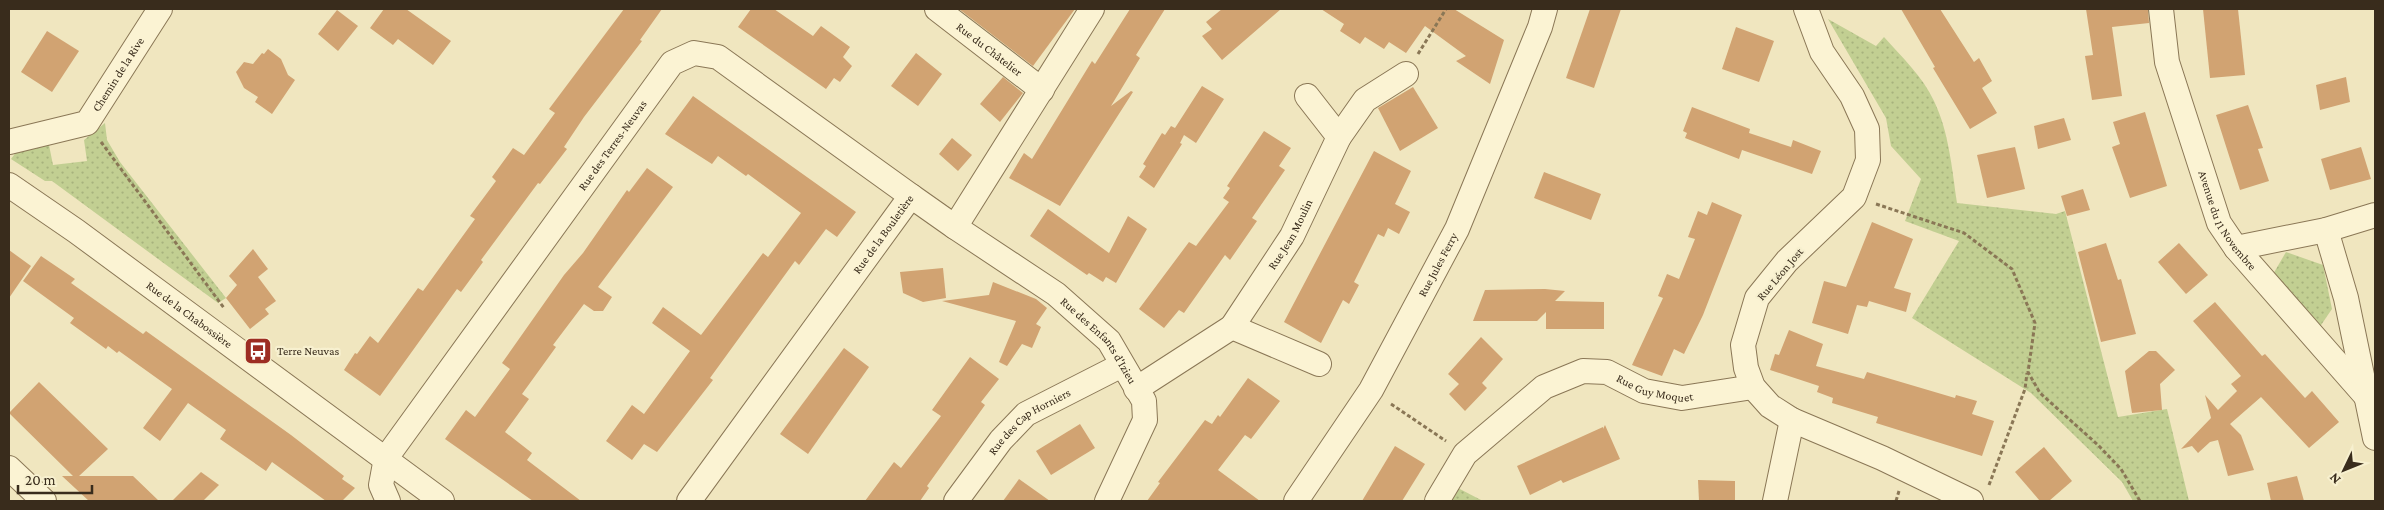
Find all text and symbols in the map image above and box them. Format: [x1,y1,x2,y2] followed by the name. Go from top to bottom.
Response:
[954,19,1026,80] street label: Rue du Châtelier
[89,35,147,114] street label: Chemin de la Rive
[575,97,650,193] street label: Rue des Terres-Neuvas
[2196,169,2259,273] street label: Avenue du 11 Novembre
[850,192,917,276] street label: Rue de la Bouletière
[1265,196,1316,272] street label: Rue Jean Moulin
[1415,230,1461,299] street label: Rue Jules Ferry
[1754,244,1807,303] street label: Rue Léon Jost
[143,278,235,351] street label: Rue de la Chabossière
[1058,294,1140,387] street label: Rue des Enfants d'Izieu
[243,336,273,366] bus stop icon: Terre Neuvas
[277,344,340,358] place label: Terre Neuvas
[1614,371,1695,405] street label: Rue Guy Moquet
[985,385,1073,458] street label: Rue des Cap Horniers
[2319,445,2369,495] north arrow
[18,462,91,494] scale bar
[2325,470,2344,488] text: N
[25,472,56,488] text: 20 m

